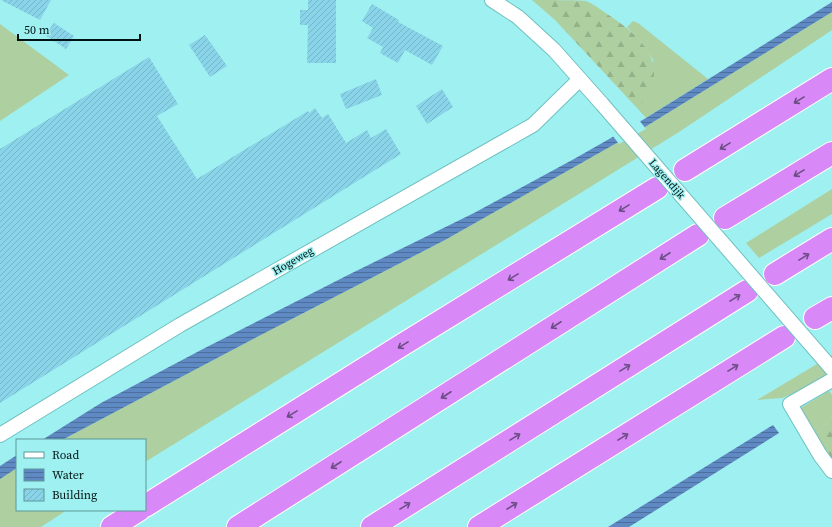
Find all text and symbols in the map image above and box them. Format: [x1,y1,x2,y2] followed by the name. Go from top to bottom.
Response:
[18,16,140,42] scale bar
[24,22,50,38] text: 50 m
[794,96,805,104] one-way arrow
[719,142,731,150] one-way arrow
[645,156,689,203] street label: Lagendijk
[794,169,805,177] one-way arrow
[618,205,630,213] one-way arrow
[270,243,317,279] street label: Hogeweg
[659,252,671,260] one-way arrow
[798,252,809,261] one-way arrow
[507,273,519,281] one-way arrow
[729,294,740,302] one-way arrow
[550,321,561,330] one-way arrow
[397,341,408,349] one-way arrow
[619,363,631,371] one-way arrow
[727,364,739,372] one-way arrow
[440,392,452,400] one-way arrow
[287,410,298,418] one-way arrow
[509,433,520,441] one-way arrow
[617,433,629,441] one-way arrow
[16,439,146,511] legend
[52,447,79,463] text: Road
[331,461,342,469] one-way arrow
[52,467,84,483] text: Water
[52,487,97,503] text: Building
[399,502,410,510] one-way arrow
[507,502,518,511] one-way arrow

